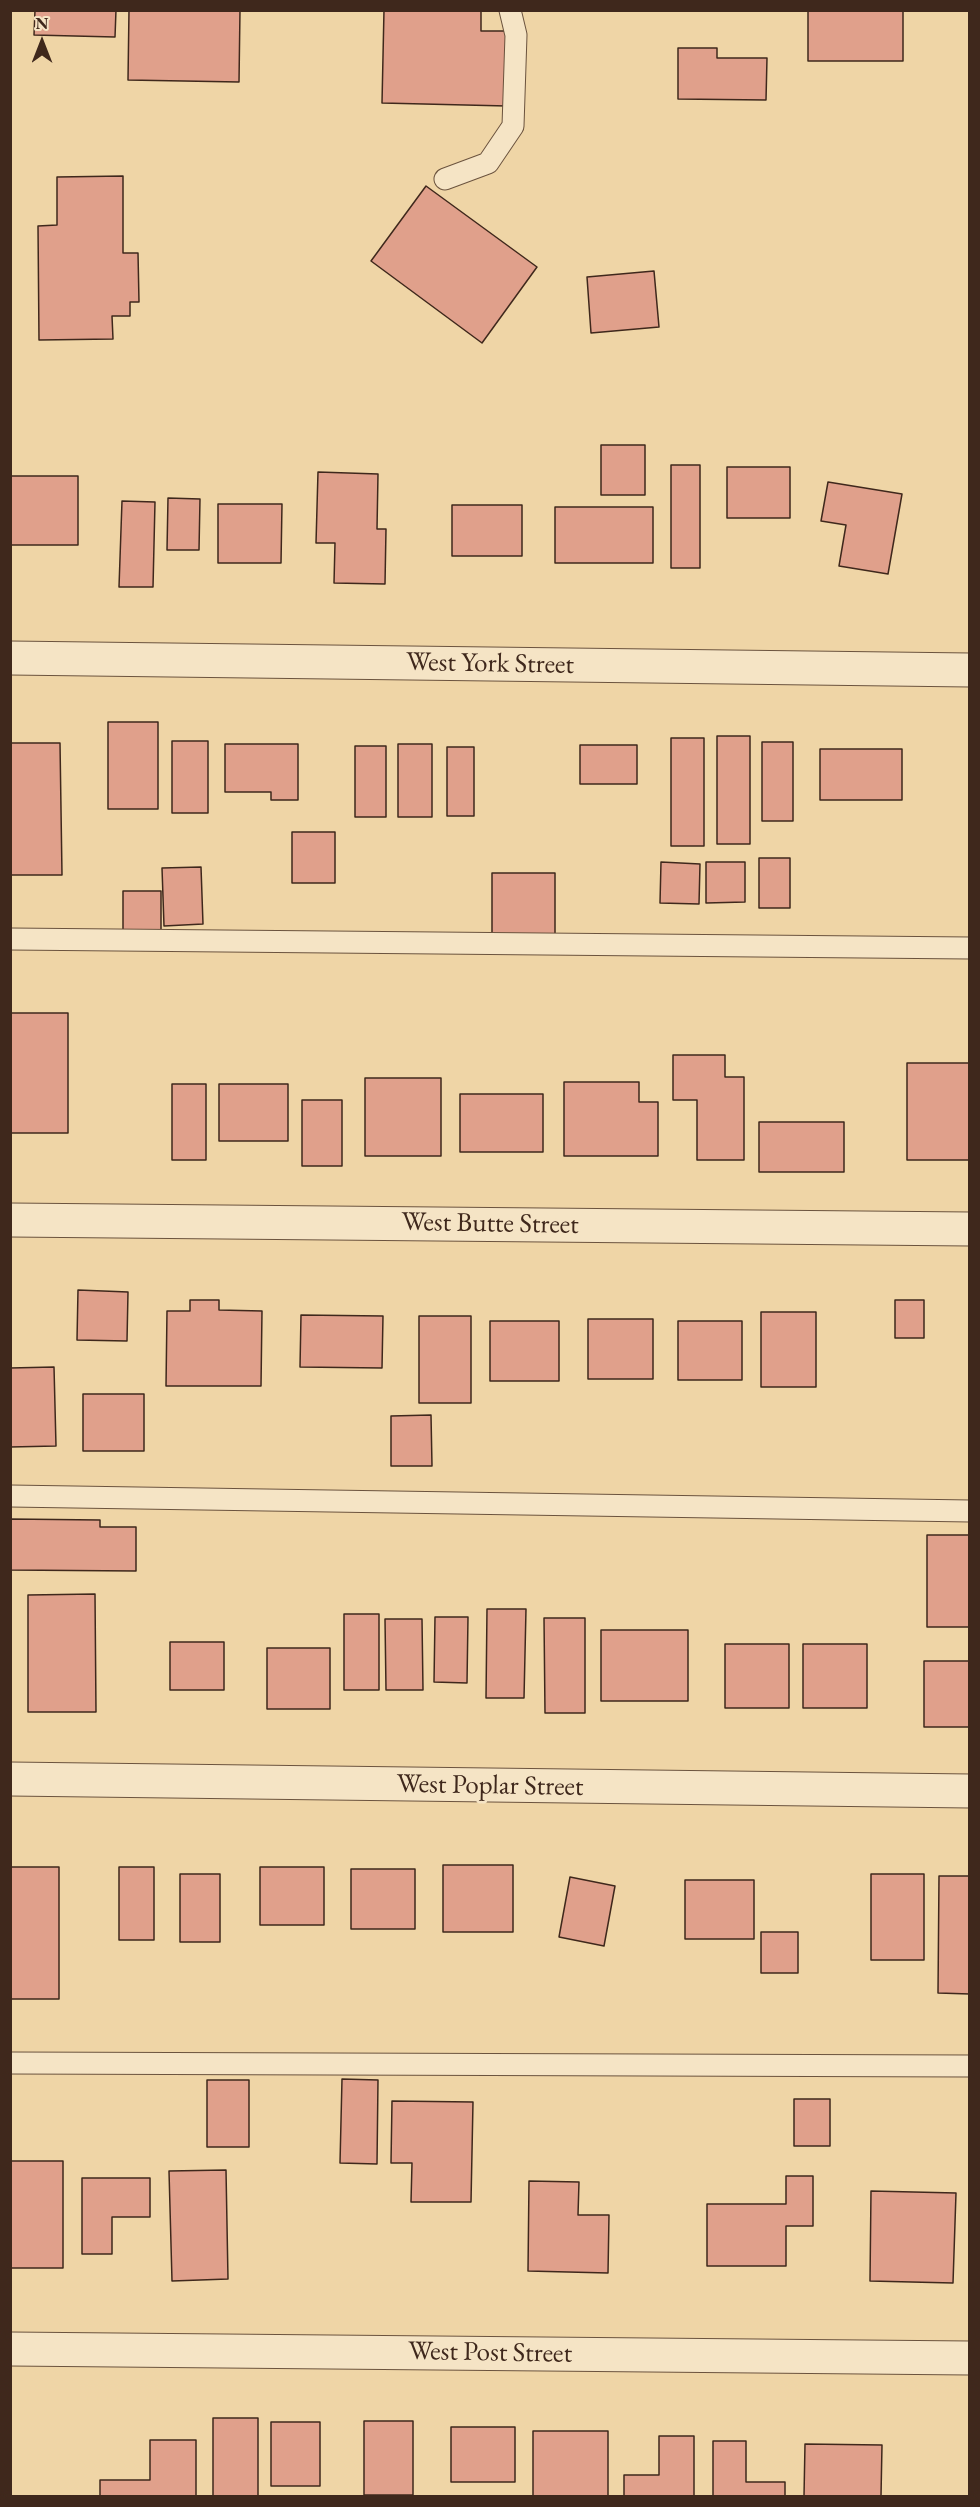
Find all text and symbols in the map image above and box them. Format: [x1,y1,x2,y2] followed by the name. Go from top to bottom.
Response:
[12,12,72,72] north arrow
[36,13,48,34] text: N
[406,646,574,682] street label: West York Street
[401,1206,579,1242] street label: West Butte Street
[396,1768,584,1804] street label: West Poplar Street
[408,2335,572,2371] street label: West Post Street

